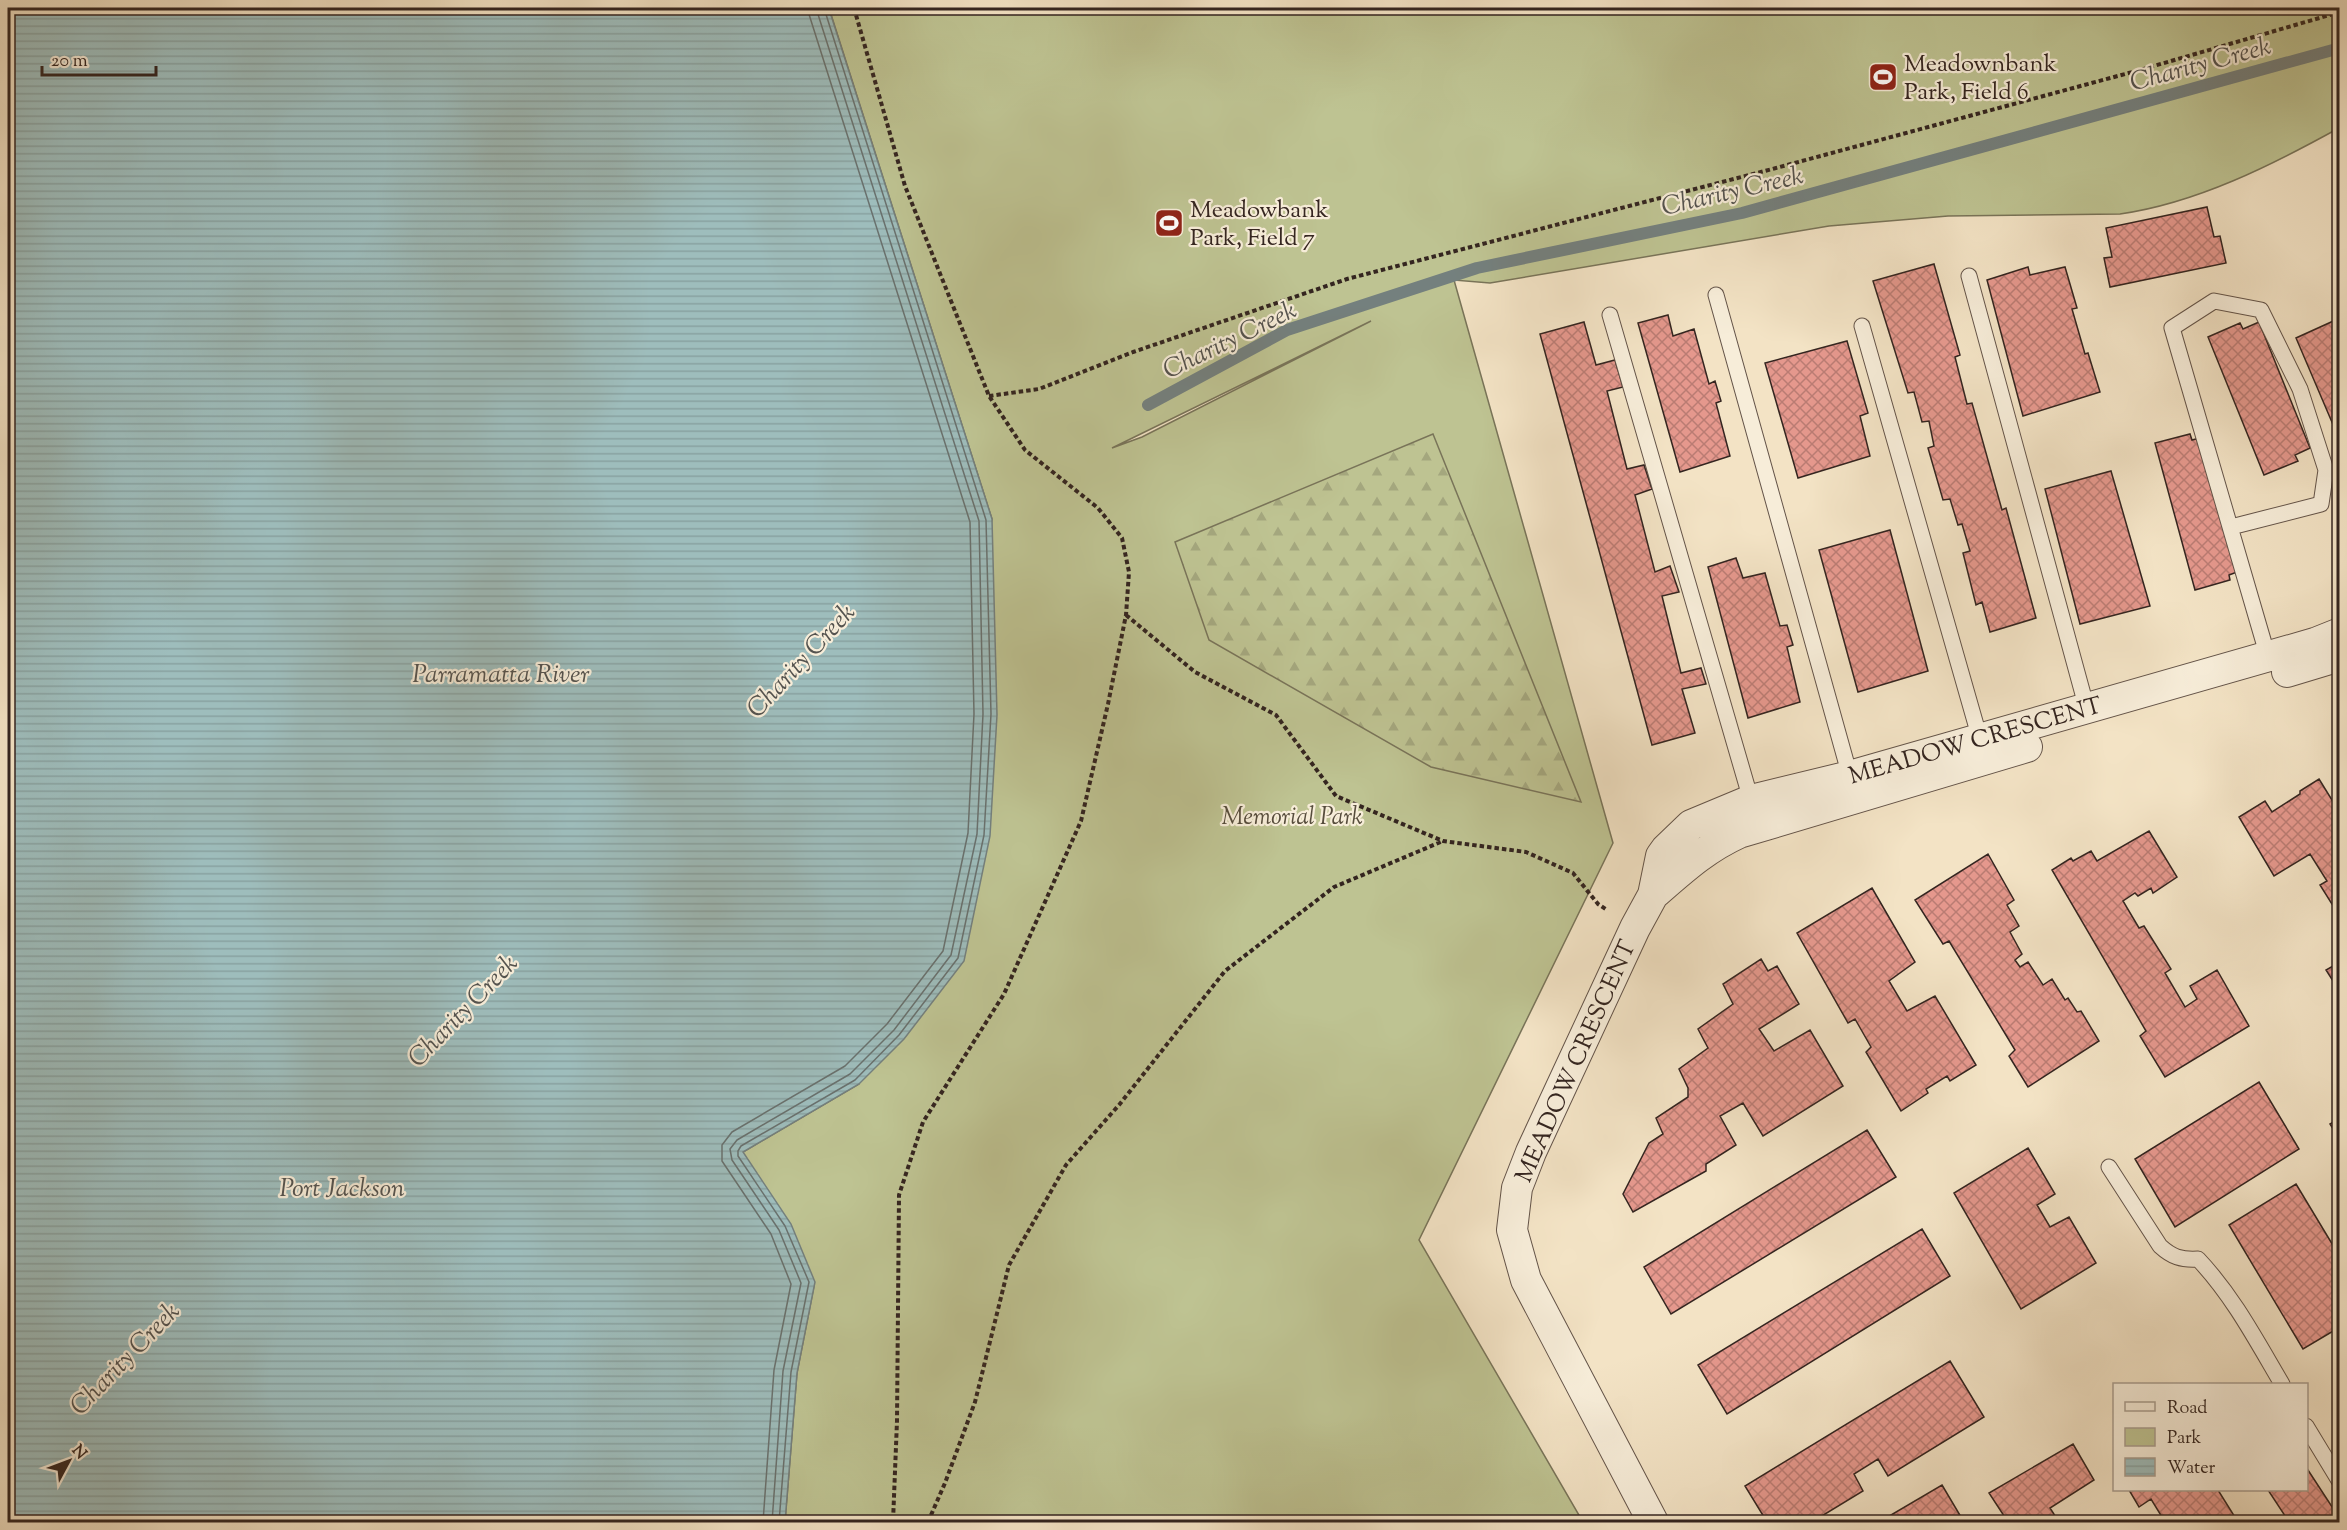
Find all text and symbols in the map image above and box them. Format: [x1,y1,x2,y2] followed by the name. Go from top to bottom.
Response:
[2126,29,2276,102] water label: Charity Creek
[42,39,156,77] scale bar
[1904,48,2057,110] place label: Meadownbank Park, Field 6
[51,49,88,75] text: 20 m
[1867,61,1899,93] sports icon: Meadownbank Park, Field 6
[1658,158,1807,227] water label: Charity Creek
[1190,194,1329,256] place label: Meadowbank Park, Field 7
[1153,207,1185,239] sports icon: Meadowbank Park, Field 7
[1157,293,1303,390] water label: Charity Creek
[739,596,865,727] water label: Charity Creek
[412,657,590,694] water label: Parramatta River
[1845,689,2106,794] street label: MEADOW CRESCENT
[1221,801,1363,835] park label: Memorial Park
[1508,935,1646,1188] street label: MEADOW CRESCENT
[400,947,528,1077] water label: Charity Creek
[279,1171,405,1208] water label: Port Jackson
[62,1295,190,1425] water label: Charity Creek
[2113,1383,2308,1491] legend
[2167,1396,2207,1422] text: Road
[2167,1426,2202,1452] text: Park
[39,1431,99,1491] north arrow
[66,1440,91,1465] text: N
[2167,1456,2216,1482] text: Water

